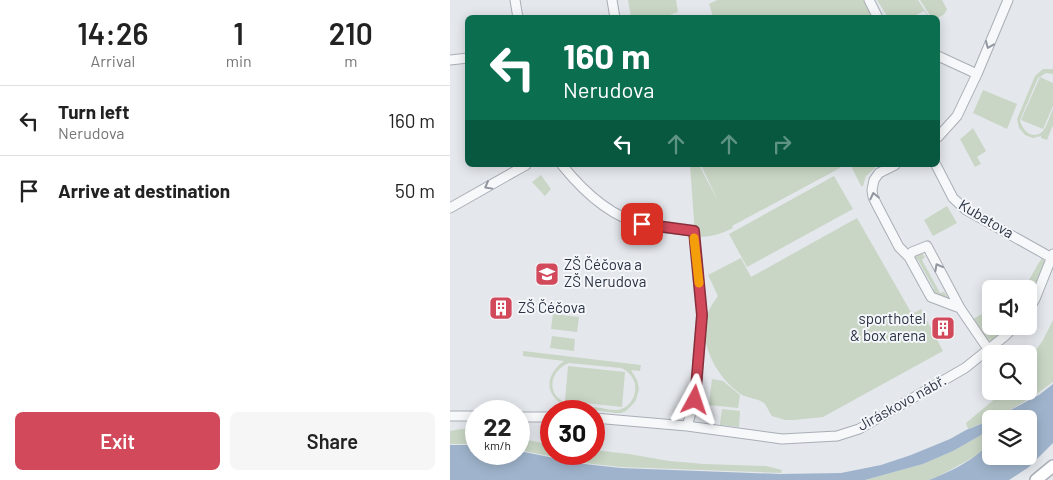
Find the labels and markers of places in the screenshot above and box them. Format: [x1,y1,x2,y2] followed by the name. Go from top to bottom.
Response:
[621,203,663,245] pin
[564,255,646,290] place label: ZŠ Čéčova a ZŠ Nerudova
[534,261,560,287] school or university icon: ZŠ Čéčova a ZŠ Nerudova
[488,295,514,321] building icon: ZŠ Čéčova
[518,298,585,316] place label: ZŠ Čéčova
[850,309,926,344] place label: sporthotel & box arena
[930,315,956,341] building icon: sporthotel & box arena

